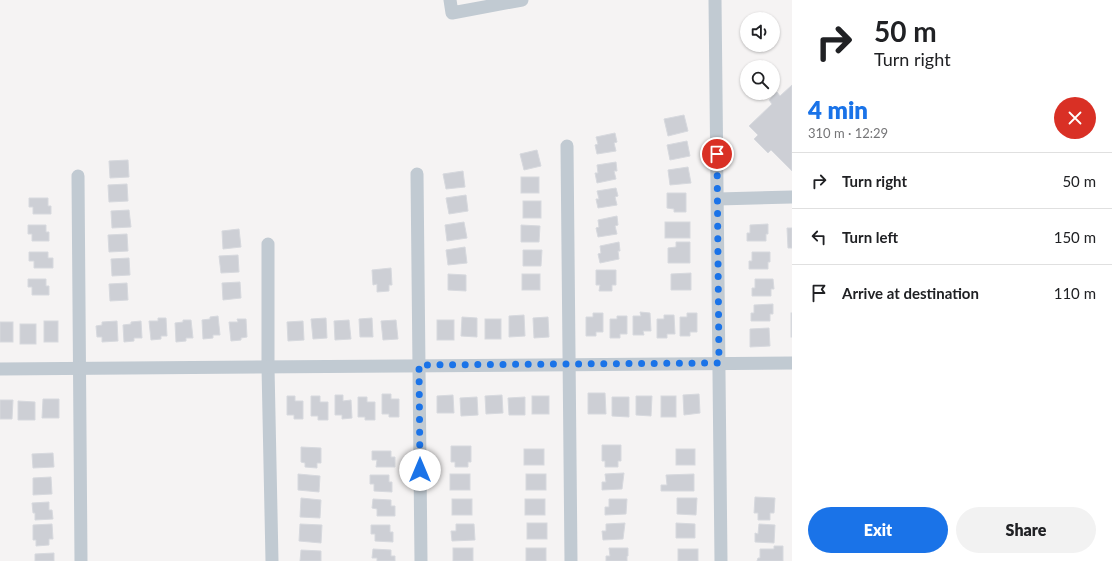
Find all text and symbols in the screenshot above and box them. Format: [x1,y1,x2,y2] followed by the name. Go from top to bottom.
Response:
[740,12,780,100] map controls
[740,12,780,52] button: sound
[874,14,937,48] text: 50 m
[808,16,860,68] icon: right
[874,48,951,70] text: Turn right
[740,60,780,100] button: search
[808,95,868,124] text: 4 min
[1054,97,1096,139] button: close
[808,125,888,141] text: 310 m · 12:29
[700,137,734,171] pin
[706,143,728,165] icon: arrive
[808,170,830,192] icon: right
[842,172,907,190] text: Turn right
[1062,172,1096,190] text: 50 m
[808,226,830,248] icon: left
[842,228,898,246] text: Turn left
[1054,228,1096,246] text: 150 m
[808,282,830,304] icon: arrive
[842,284,979,302] text: Arrive at destination
[1054,284,1096,302] text: 110 m
[399,449,441,491] position arrow
[808,507,948,553] button: Exit
[956,507,1096,553] button: Share

